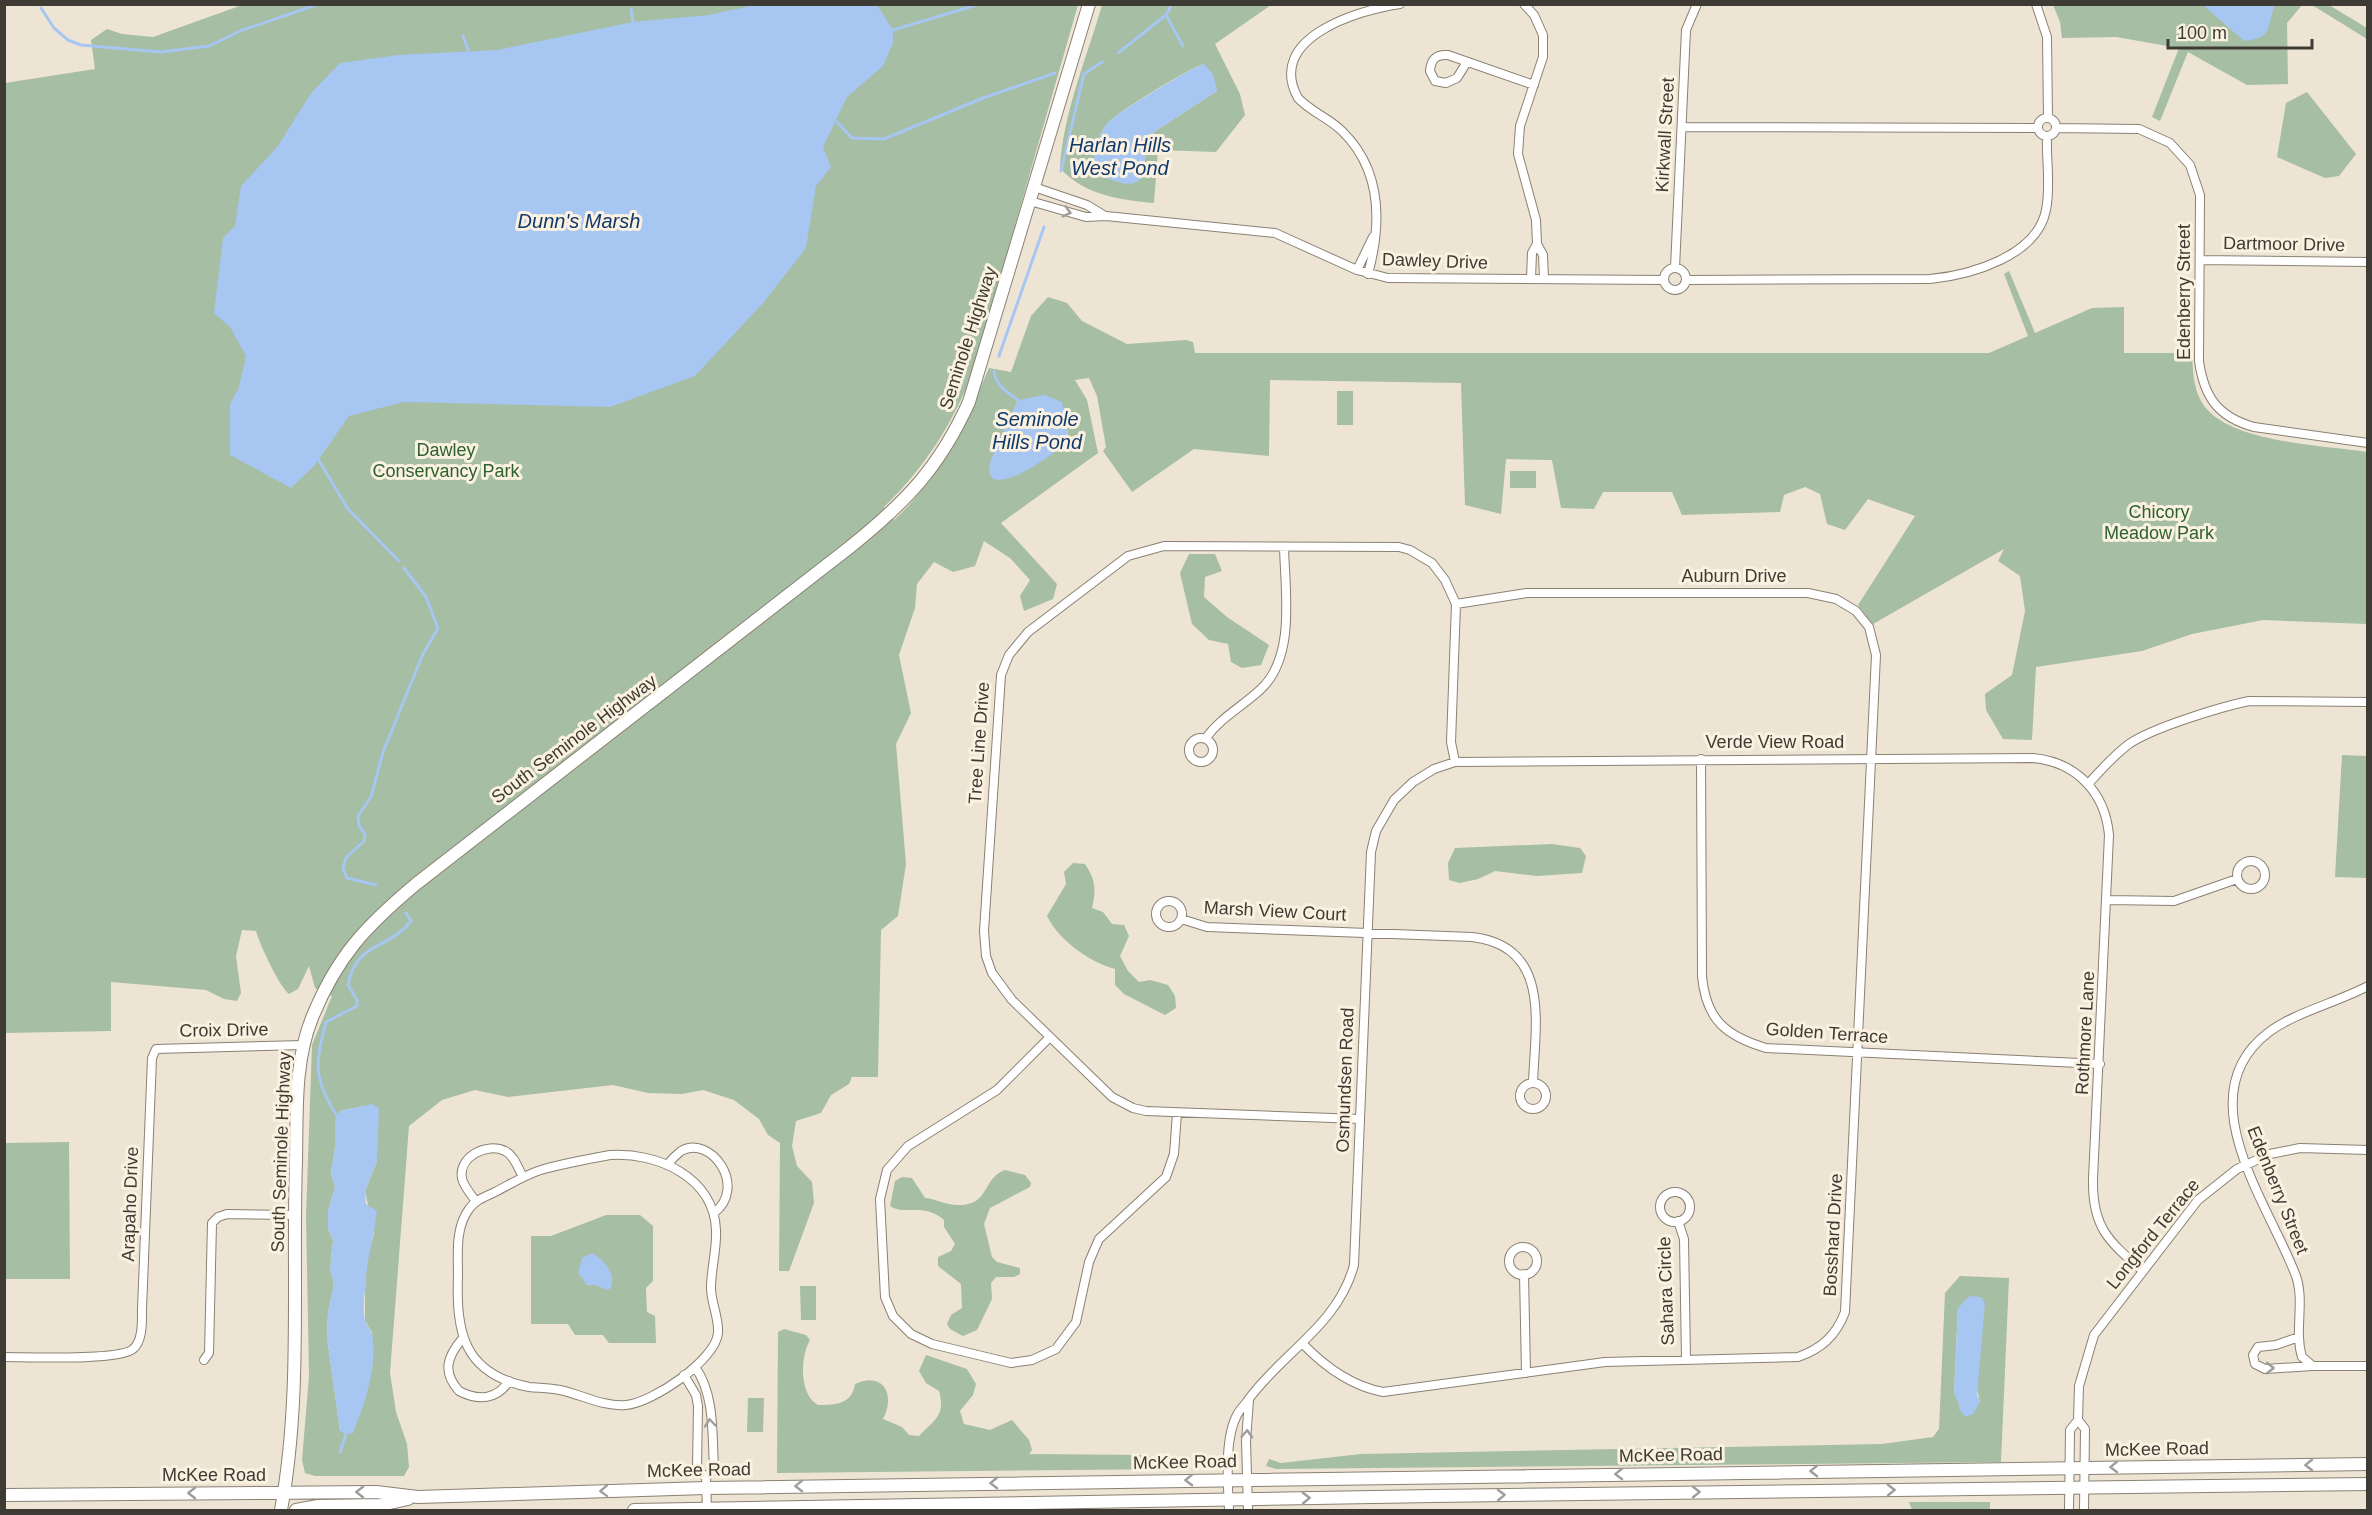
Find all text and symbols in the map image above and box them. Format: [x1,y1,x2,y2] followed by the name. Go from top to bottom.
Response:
[2168,12,2312,50] scale bar
[2177,23,2227,43] text: 100 m
[1652,77,1678,193] street label: Kirkwall Street
[1069,134,1171,179] water label: Harlan Hills West Pond
[1062,205,1072,218] one-way arrow
[518,210,640,232] water label: Dunn's Marsh
[2174,224,2194,360] street label: Edenberry Street
[2223,233,2345,255] street label: Dartmoor Drive
[1382,249,1488,273] street label: Dawley Drive
[935,264,1001,412] street label: Seminole Highway
[992,408,1083,453] water label: Seminole Hills Pond
[372,440,521,481] park label: Dawley Conservancy Park
[2104,502,2215,543] park label: Chicory Meadow Park
[1681,566,1787,586] street label: Auburn Drive
[488,670,660,808] street label: South Seminole Highway
[965,681,993,805] street label: Tree Line Drive
[1706,732,1844,752] street label: Verde View Road
[1203,897,1347,925] street label: Marsh View Court
[2072,971,2098,1095] street label: Rothmore Lane
[1332,1007,1358,1153] street label: Osmundsen Road
[179,1019,269,1041] street label: Croix Drive
[1765,1019,1889,1047] street label: Golden Terrace
[267,1051,295,1253] street label: South Seminole Highway
[2243,1123,2313,1257] street label: Edenberry Street
[118,1146,142,1262] street label: Arapaho Drive
[1820,1173,1846,1297] street label: Bosshard Drive
[2103,1175,2203,1293] street label: Longford Terrace
[1654,1236,1678,1346] street label: Sahara Circle
[2266,1362,2275,1374] one-way arrow
[704,1418,717,1427] one-way arrow
[1240,1429,1253,1438] one-way arrow
[2105,1438,2209,1460] street label: McKee Road
[1619,1444,1723,1466] street label: McKee Road
[1133,1451,1237,1473] street label: McKee Road
[2305,1458,2314,1471] one-way arrow
[647,1459,751,1481] street label: McKee Road
[2110,1461,2119,1473] one-way arrow
[162,1465,266,1485] street label: McKee Road
[1810,1465,1819,1478] one-way arrow
[1615,1468,1624,1480] one-way arrow
[1185,1474,1194,1487] one-way arrow
[990,1477,999,1490] one-way arrow
[795,1480,804,1493] one-way arrow
[1886,1484,1895,1496] one-way arrow
[600,1485,609,1498] one-way arrow
[355,1486,364,1498] one-way arrow
[1691,1486,1700,1499] one-way arrow
[187,1487,196,1499] one-way arrow
[1496,1489,1505,1501] one-way arrow
[1302,1492,1311,1505] one-way arrow

